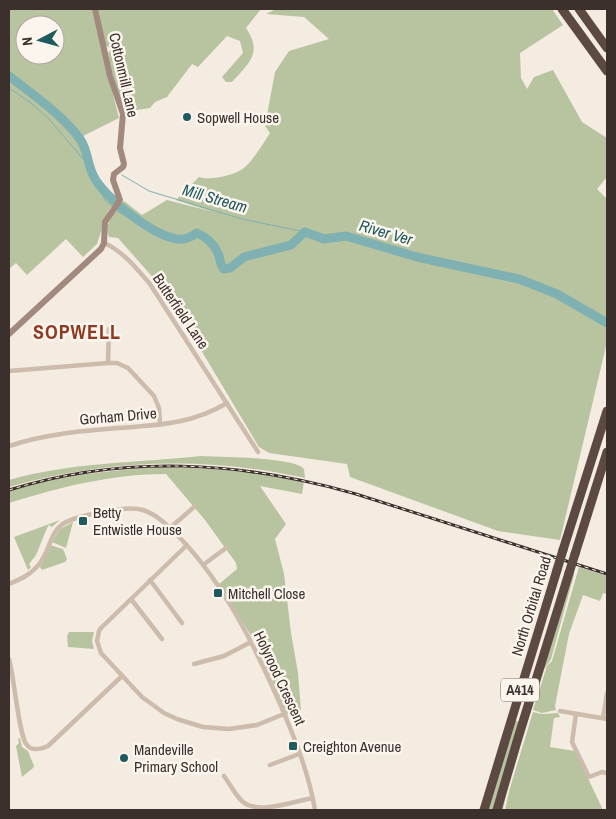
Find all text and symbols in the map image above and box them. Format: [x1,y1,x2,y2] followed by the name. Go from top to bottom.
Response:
[15,15,65,65] north arrow
[104,31,144,119] street label: Cottonmill Lane
[18,36,36,46] text: N
[197,107,279,128] place label: Sopwell House
[181,111,193,123] marker: Sopwell House
[180,178,250,218] water label: Mill Stream
[357,214,416,250] water label: River Ver
[148,269,214,353] street label: Butterfield Lane
[33,318,121,345] district label: SOPWELL
[79,402,158,430] street label: Gorham Drive
[93,502,182,540] place label: Betty Entwistle House
[77,515,89,527] marker: Betty Entwistle House
[506,554,556,658] street label: North Orbital Road
[228,583,305,604] place label: Mitchell Close
[212,587,224,599] marker: Mitchell Close
[249,627,311,729] street label: Holyrood Crescent
[501,678,539,702] road number: A414
[303,736,401,757] place label: Creighton Avenue
[134,739,218,777] place label: Mandeville Primary School
[287,740,299,752] marker: Creighton Avenue
[118,752,130,764] marker: Mandeville Primary School

